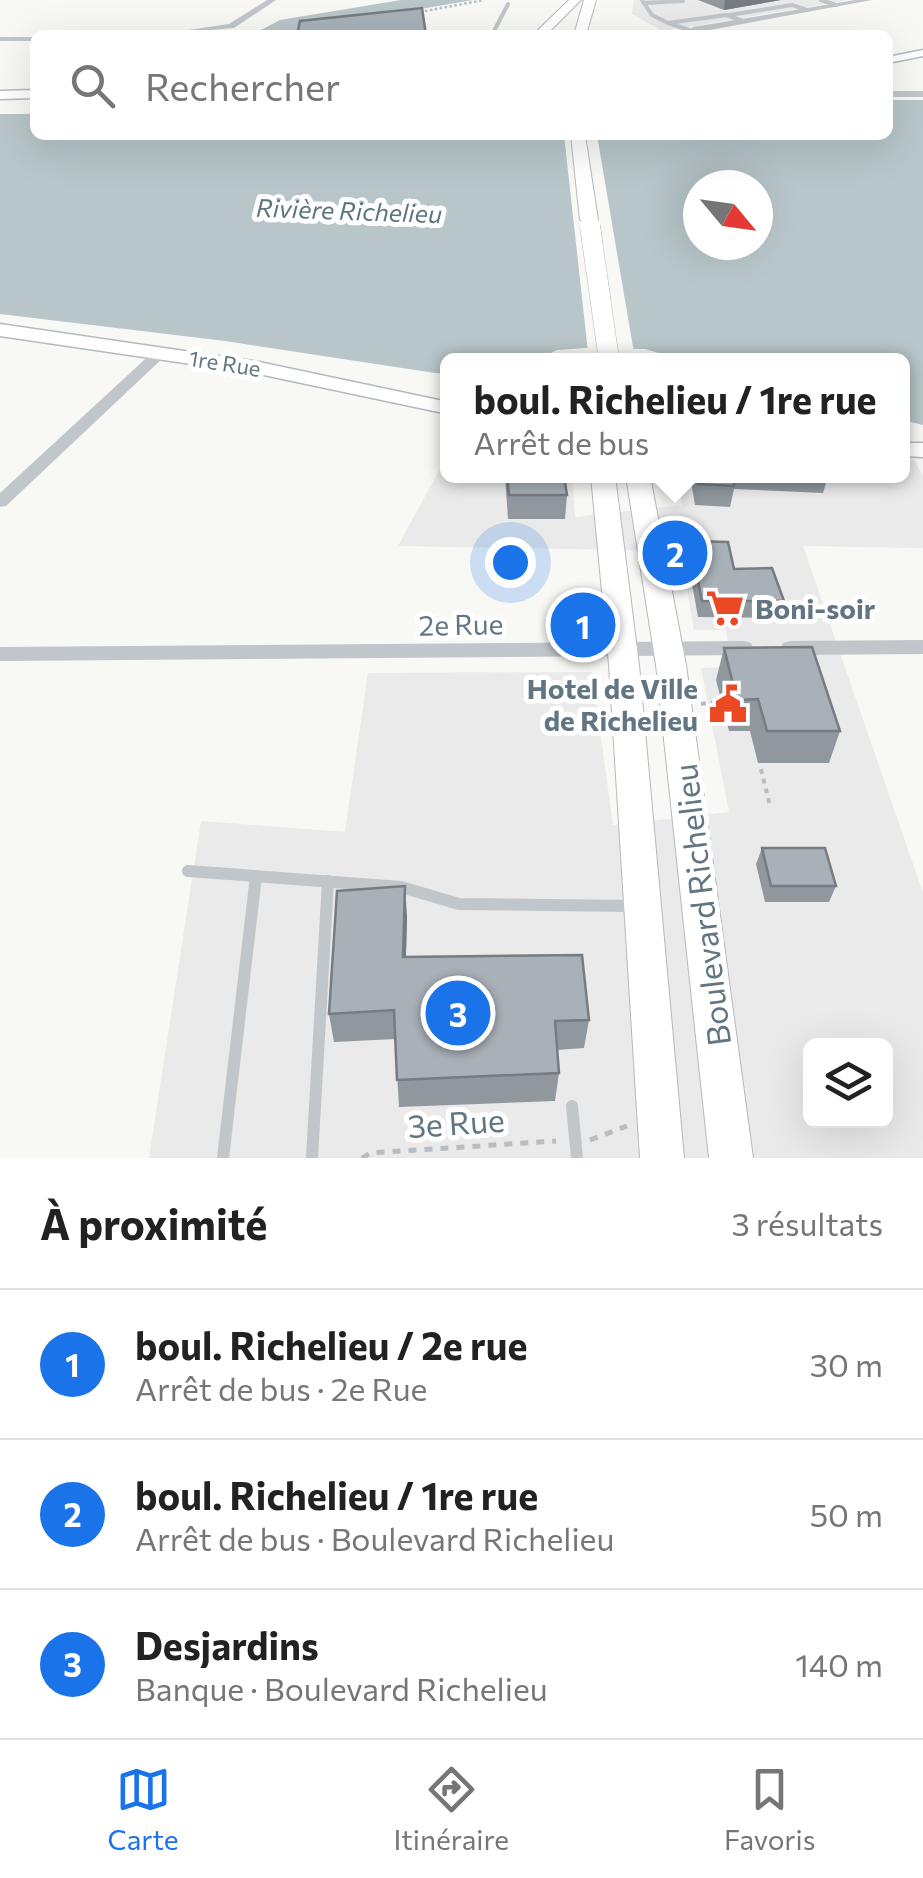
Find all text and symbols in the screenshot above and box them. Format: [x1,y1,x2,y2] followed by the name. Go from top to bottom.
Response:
[30,30,893,140] search box
[65,58,120,113] icon: search
[145,62,340,109] text: Rechercher
[683,170,773,260] north arrow
[255,192,443,228] water label: Rivière Richelieu
[187,344,263,382] street label: 1re Rue
[440,353,910,483] popup
[473,375,877,422] text: boul. Richelieu / 1re rue
[473,422,649,462] text: Arrêt de bus
[642,516,708,590] pin: 2
[485,537,536,588] your location
[704,587,746,629] supermarket icon: Boni-soir
[550,588,616,662] pin: 1
[755,591,876,625] place label: Boni-soir
[418,606,504,642] street label: 2e Rue
[527,671,698,737] place label: Hotel de Ville de Richelieu
[707,683,749,725] public building icon: Hotel de Ville de Richelieu
[664,762,738,1048] street label: Boulevard Richelieu
[426,976,490,1050] pin: 3
[803,1038,893,1128] map controls
[803,1038,893,1128] button: layers
[406,1099,506,1145] street label: 3e Rue
[40,1197,267,1249] text: À proximité
[731,1203,883,1243] text: 3 résultats
[135,1321,527,1368] text: boul. Richelieu / 2e rue
[65,1344,80,1384] text: 1
[810,1344,883,1384] text: 30 m
[135,1368,427,1408] text: Arrêt de bus · 2e Rue
[135,1471,538,1518] text: boul. Richelieu / 1re rue
[63,1494,82,1534] text: 2
[810,1494,883,1534] text: 50 m
[135,1518,614,1558] text: Arrêt de bus · Boulevard Richelieu
[135,1621,319,1668] text: Desjardins
[63,1644,82,1684] text: 3
[795,1644,883,1684] text: 140 m
[135,1668,548,1708] text: Banque · Boulevard Richelieu
[107,1762,179,1856] tab: Carte
[393,1762,509,1856] tab: Itinéraire
[724,1762,816,1856] tab: Favoris

